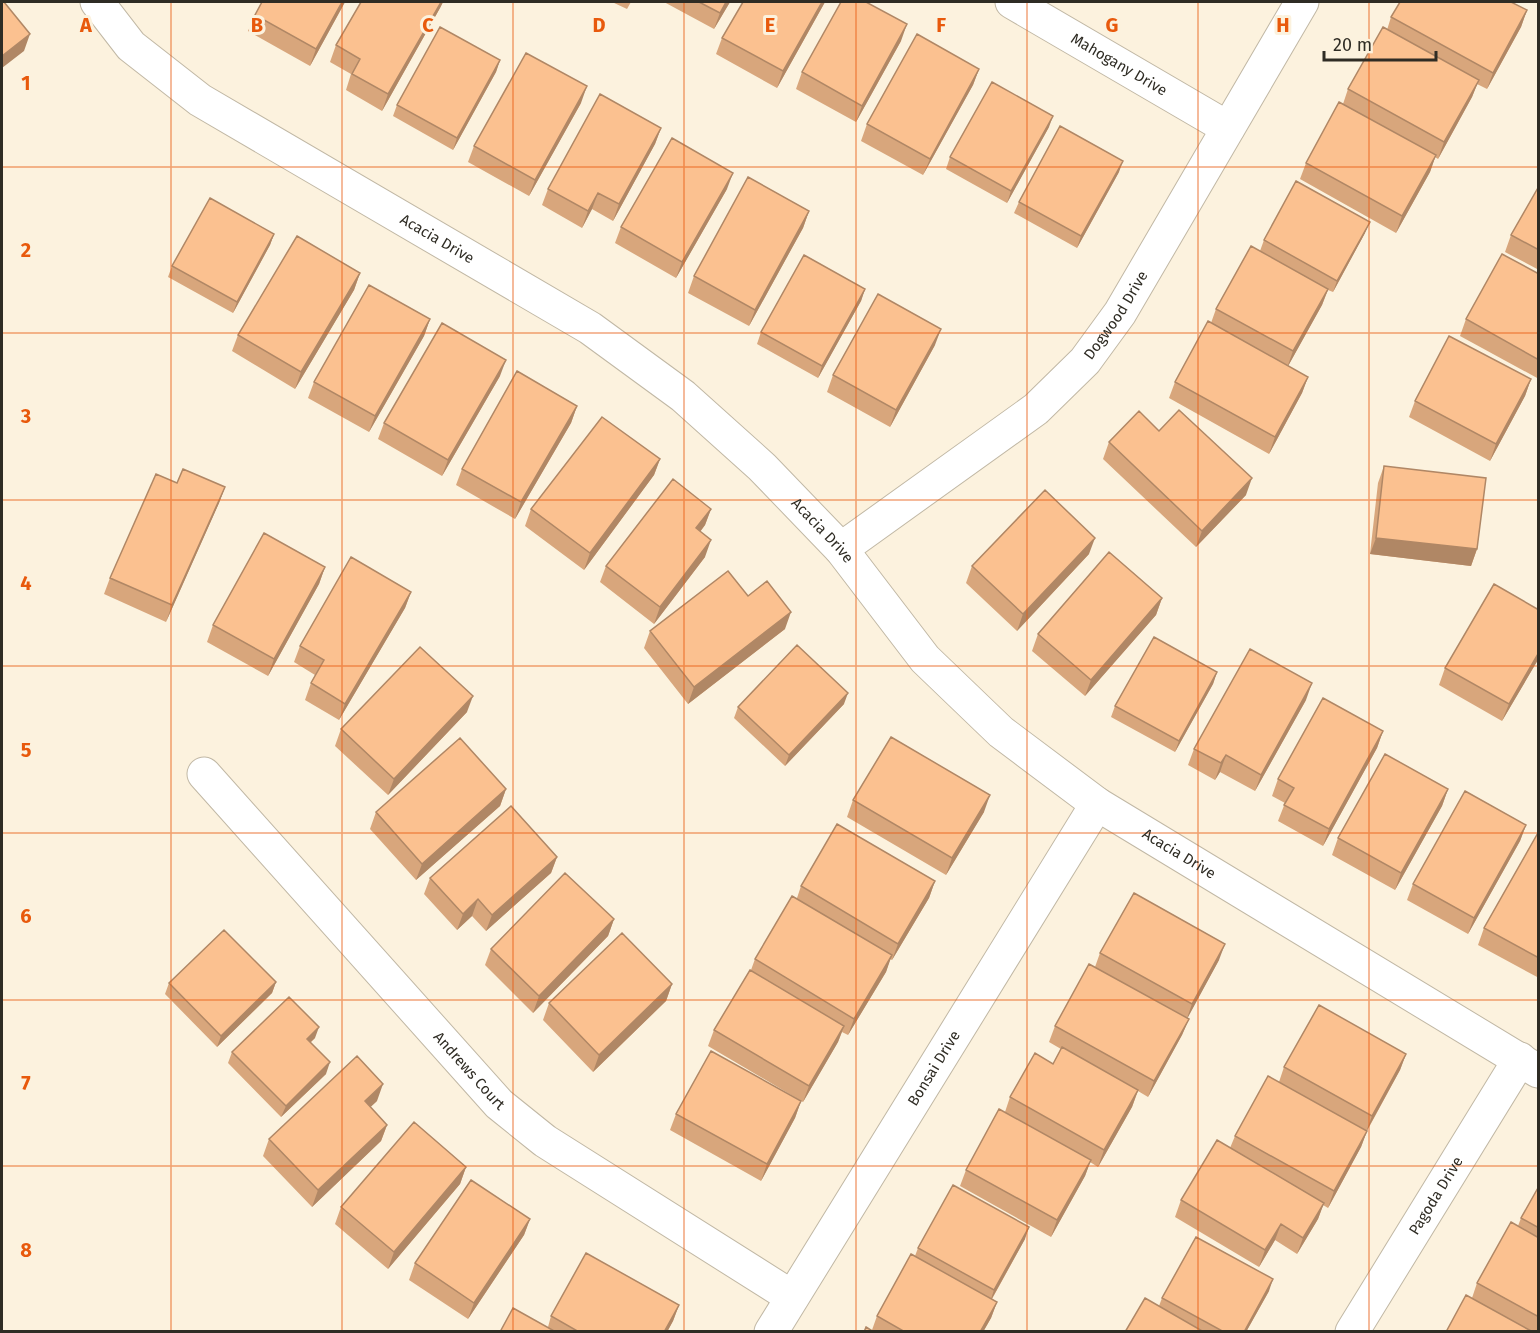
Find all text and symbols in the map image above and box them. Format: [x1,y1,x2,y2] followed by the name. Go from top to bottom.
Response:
[79,13,93,37] text: A
[251,13,263,37] text: B
[422,13,434,37] text: C
[592,13,606,37] text: D
[765,13,775,37] text: E
[936,13,946,37] text: F
[1106,13,1118,37] text: G
[1276,13,1290,37] text: H
[1324,24,1436,62] scale bar
[1068,29,1170,100] street label: Mahogany Drive
[1333,34,1372,56] text: 20 m
[21,71,31,95] text: 1
[397,210,477,267] street label: Acacia Drive
[21,238,31,262] text: 2
[1080,268,1152,363] street label: Dogwood Drive
[20,404,31,428] text: 3
[788,494,857,566] street label: Acacia Drive
[20,571,32,595] text: 4
[21,738,32,762] text: 5
[1139,825,1219,883] street label: Acacia Drive
[20,904,32,928] text: 6
[904,1027,964,1109] street label: Bonsai Drive
[430,1028,509,1114] street label: Andrews Court
[21,1071,31,1095] text: 7
[1405,1153,1467,1238] street label: Pagoda Drive
[20,1238,32,1262] text: 8

